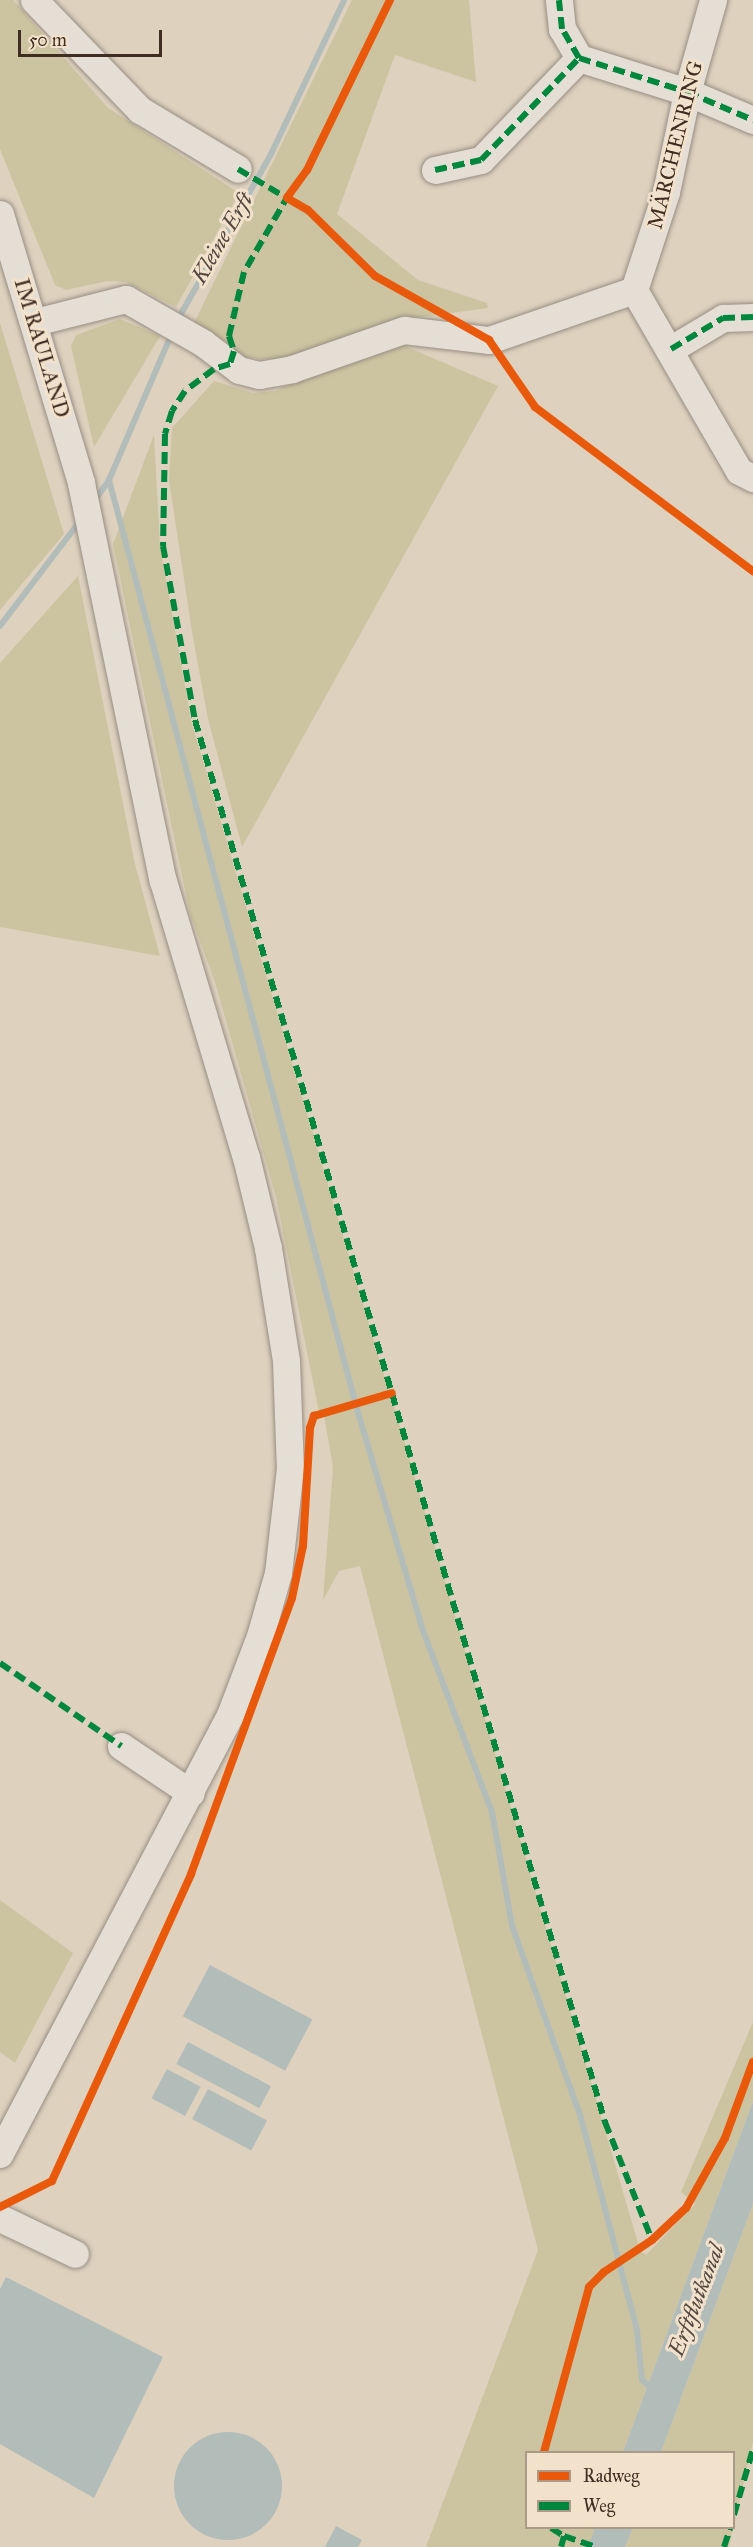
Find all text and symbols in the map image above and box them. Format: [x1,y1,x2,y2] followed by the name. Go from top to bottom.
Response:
[21,18,165,56] scale bar
[29,29,67,51] text: 50 m
[642,58,708,232] street label: MÄRCHENRING
[186,188,258,288] water label: Kleine Erft
[9,275,75,421] street label: IM RAULAND
[663,2240,729,2360] water label: Erftflutkanal
[525,2451,735,2529] legend
[583,2465,640,2487] text: Radweg
[583,2495,615,2517] text: Weg

